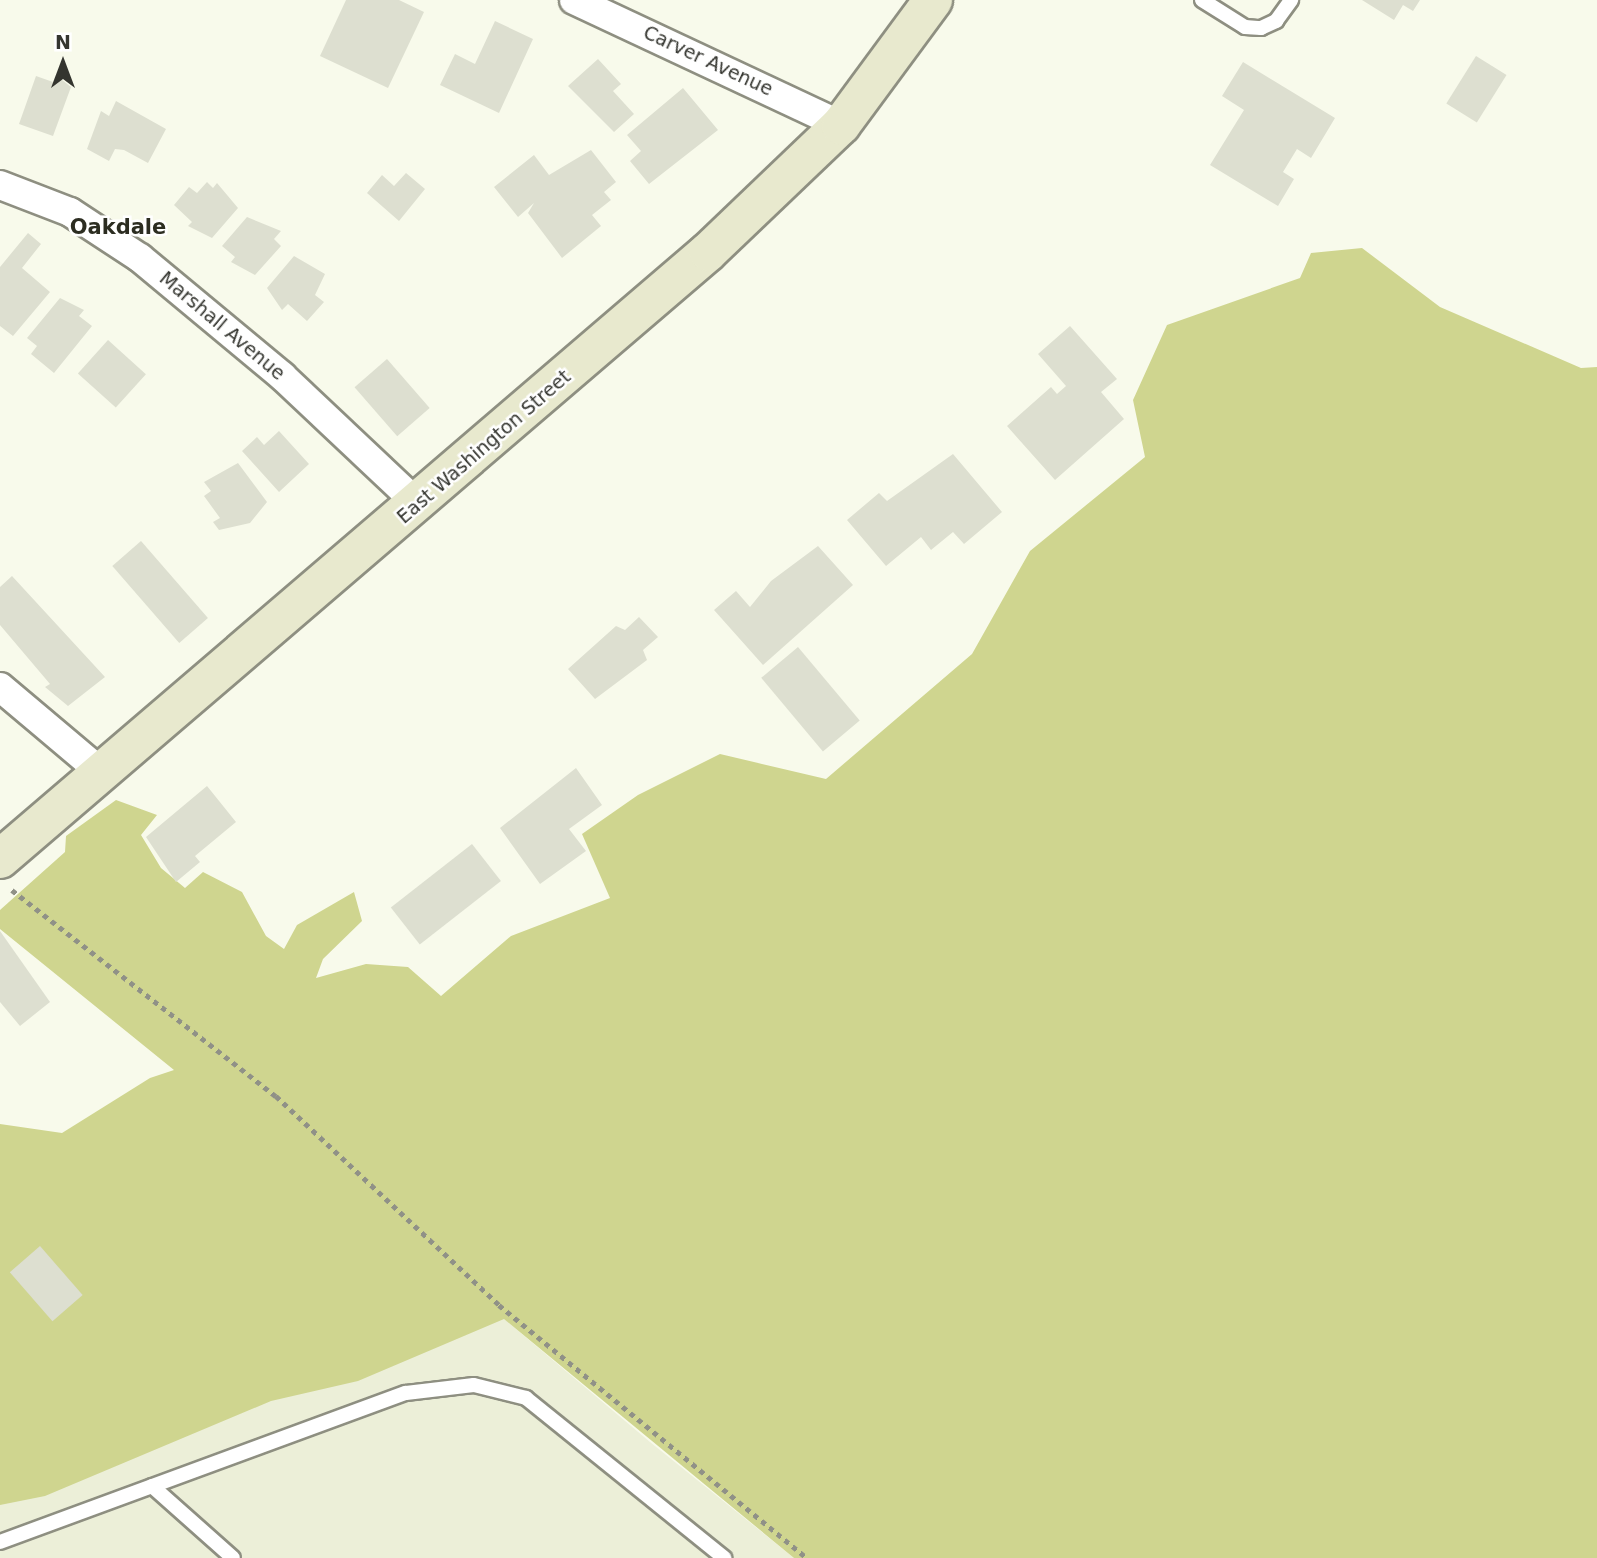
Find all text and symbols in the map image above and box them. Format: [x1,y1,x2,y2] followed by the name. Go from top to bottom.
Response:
[640,21,776,101] street label: Carver Avenue
[28,28,98,98] north arrow
[55,31,71,53] text: N
[70,214,166,240] district label: Oakdale
[155,267,289,385] street label: Marshall Avenue
[393,365,575,529] street label: East Washington Street

